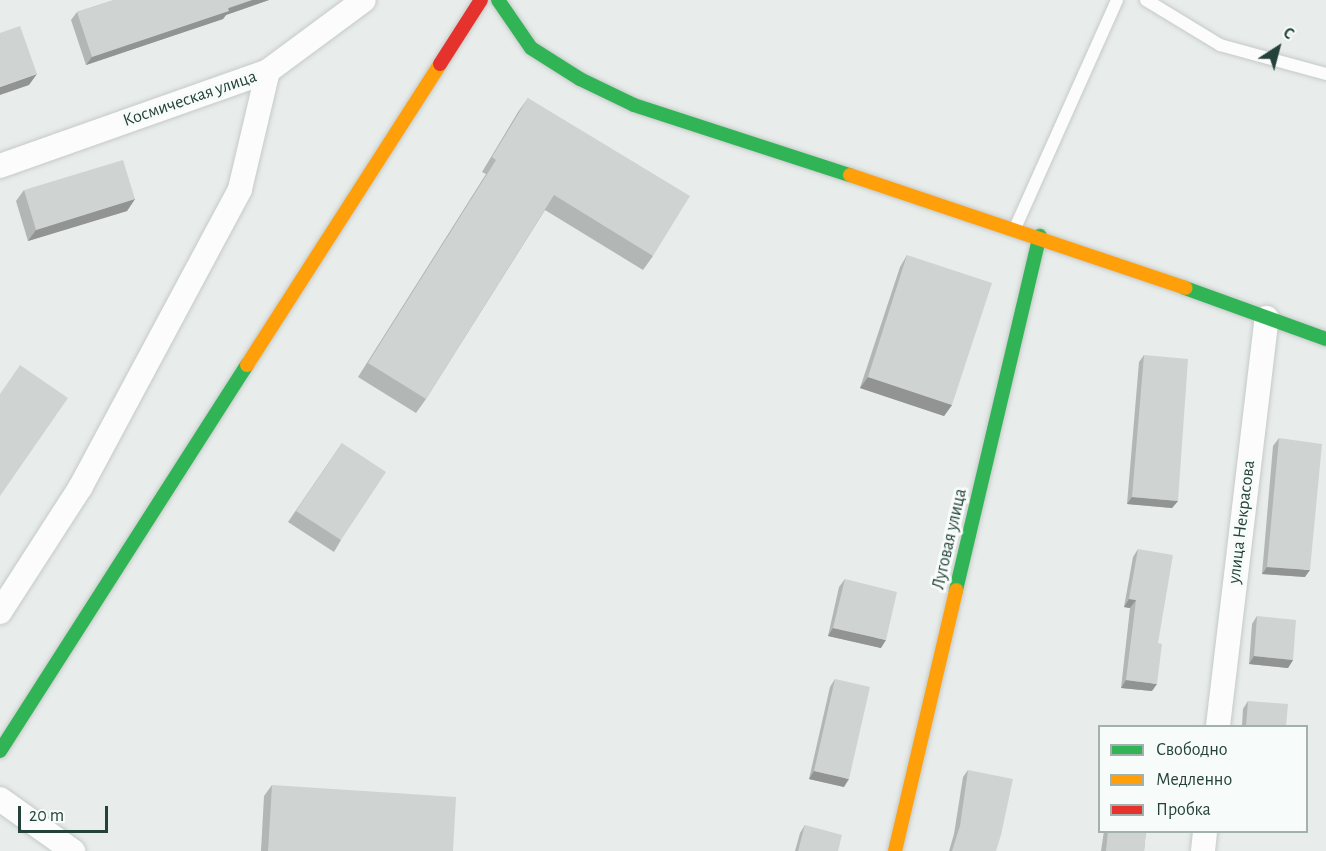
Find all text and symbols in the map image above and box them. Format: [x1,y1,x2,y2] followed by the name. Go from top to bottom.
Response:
[1248,18,1308,78] north arrow
[1280,24,1297,43] text: С
[120,66,260,132] street label: Космическая улица
[1224,459,1260,585] street label: улица Некрасова
[928,486,972,592] street label: Луговая улица
[1098,725,1308,833] legend
[1156,741,1228,759] text: Свободно
[1156,771,1232,789] text: Медленно
[21,794,111,832] scale bar
[1156,801,1211,819] text: Пробка
[29,807,64,825] text: 20 m

